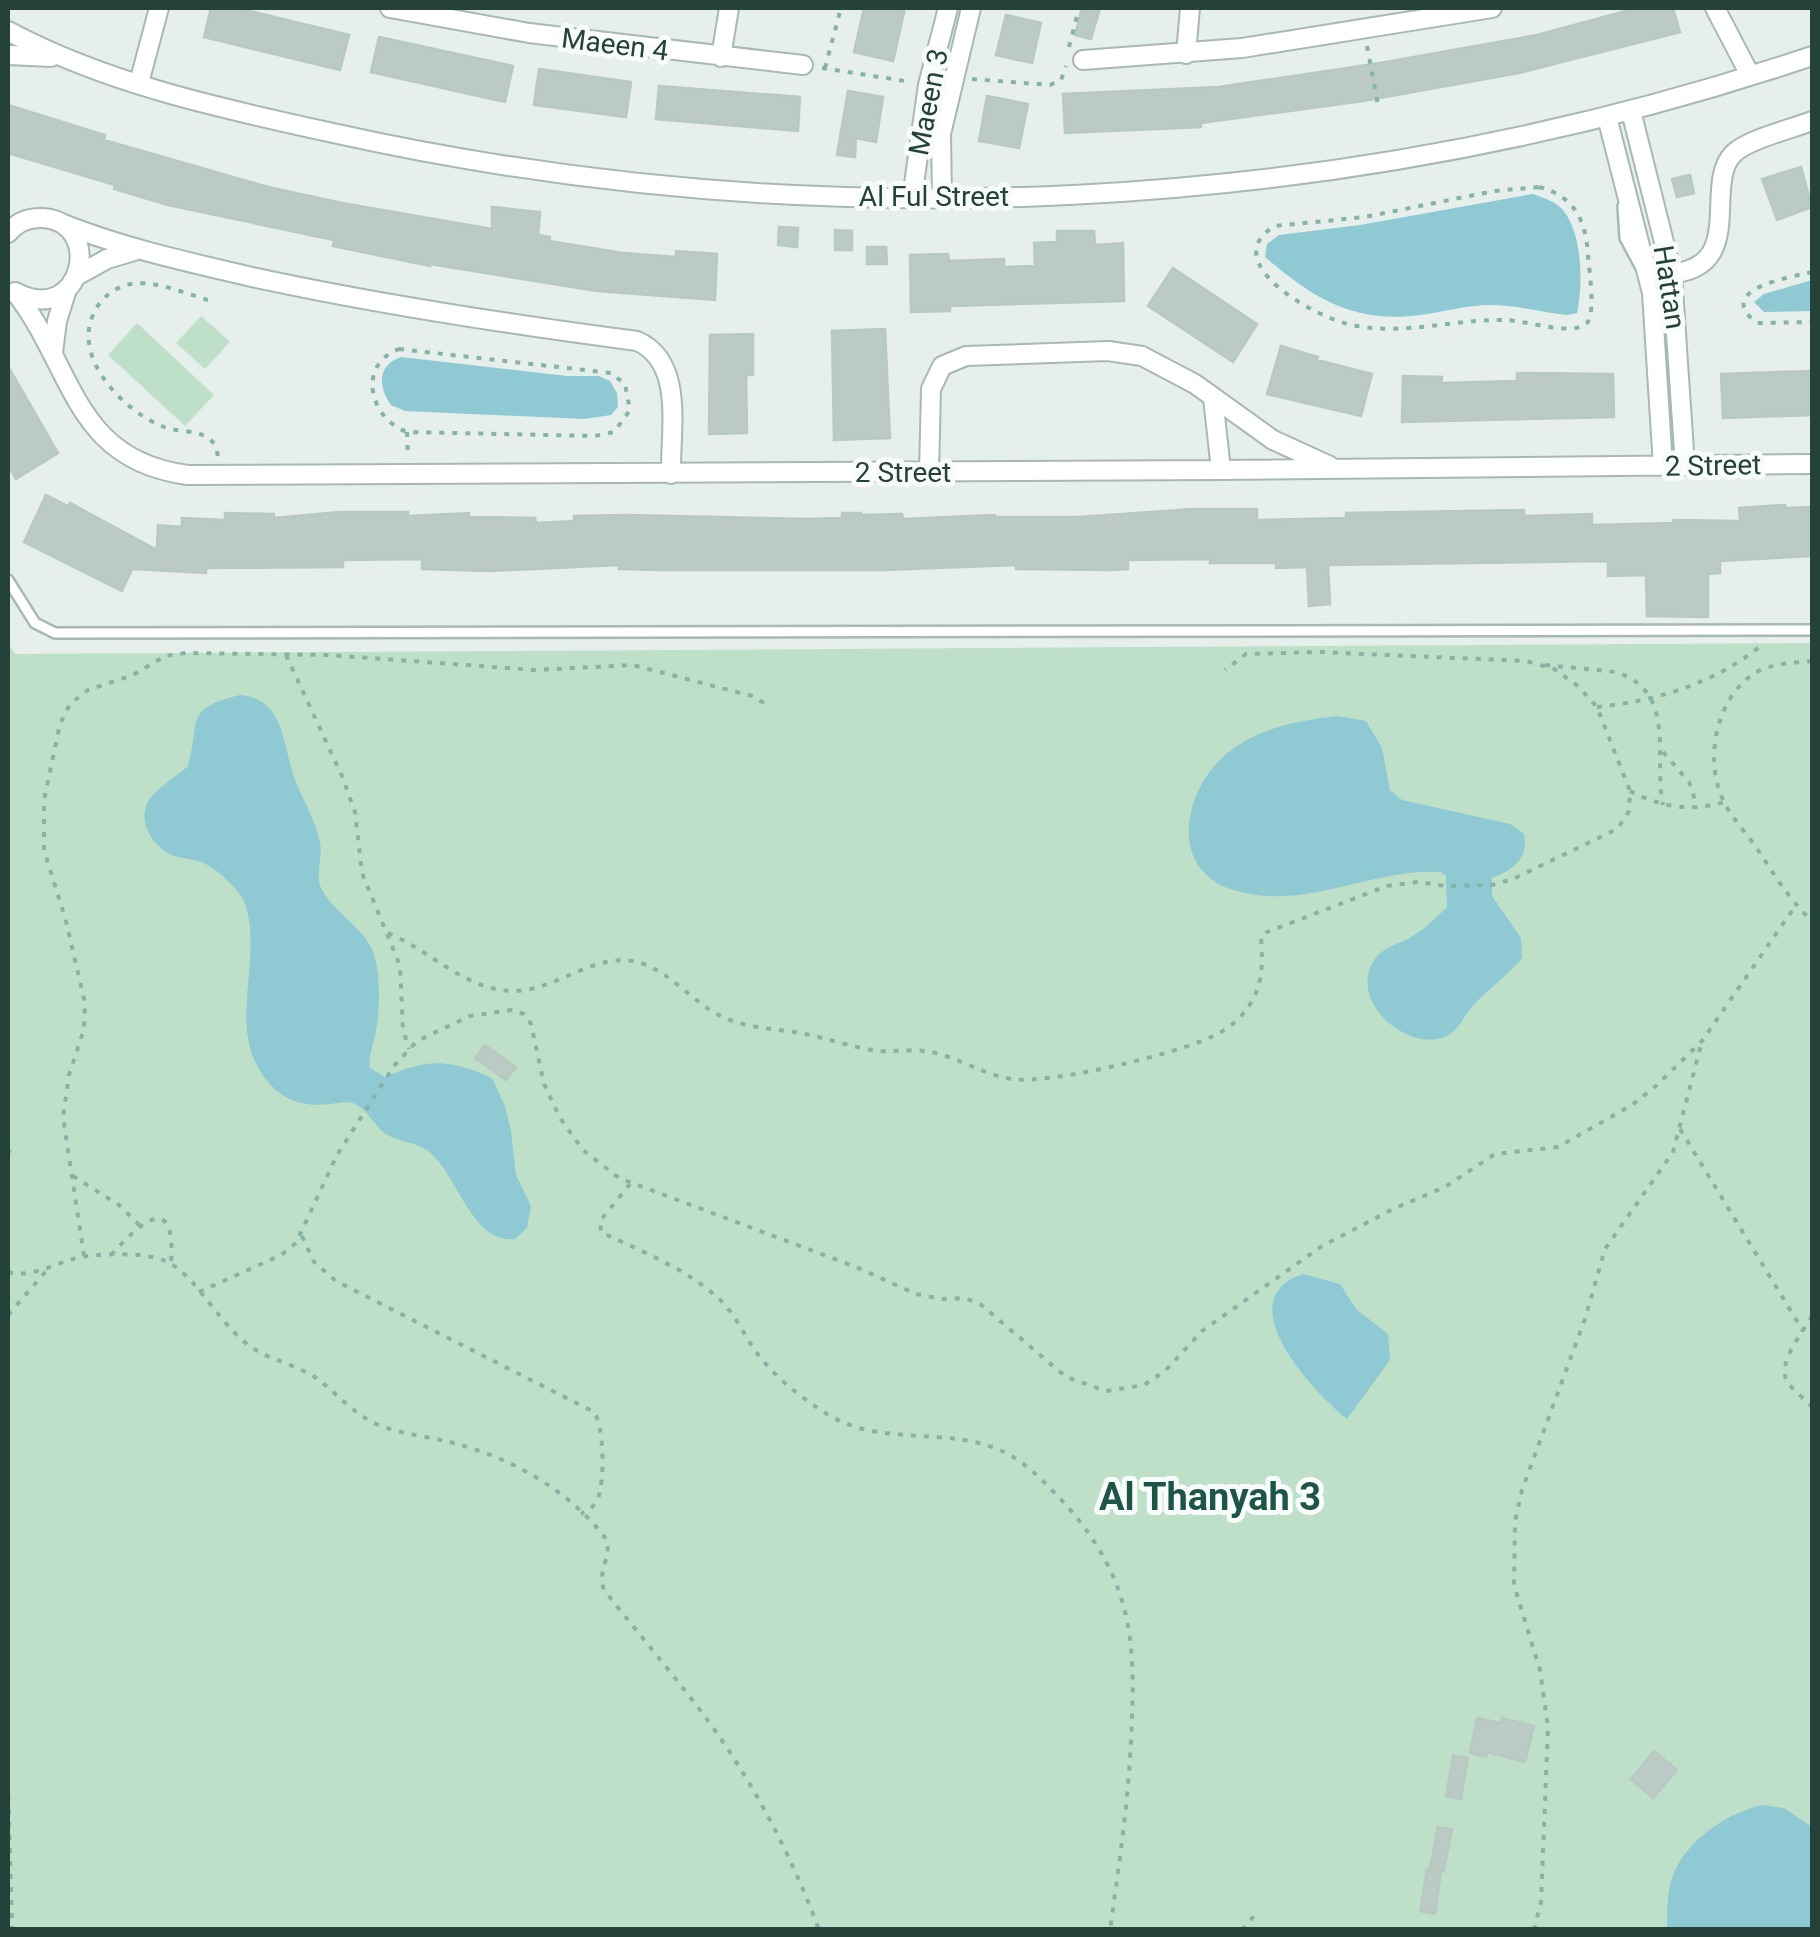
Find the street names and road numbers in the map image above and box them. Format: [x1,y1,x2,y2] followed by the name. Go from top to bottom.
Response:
[560,22,671,67] street label: Maeen 4
[902,46,955,158] street label: Maeen 3
[859,180,1009,213] street label: Al Ful Street
[1647,243,1692,331] street label: Hattan
[1664,448,1762,483] street label: 2 Street
[855,456,951,489] street label: 2 Street

